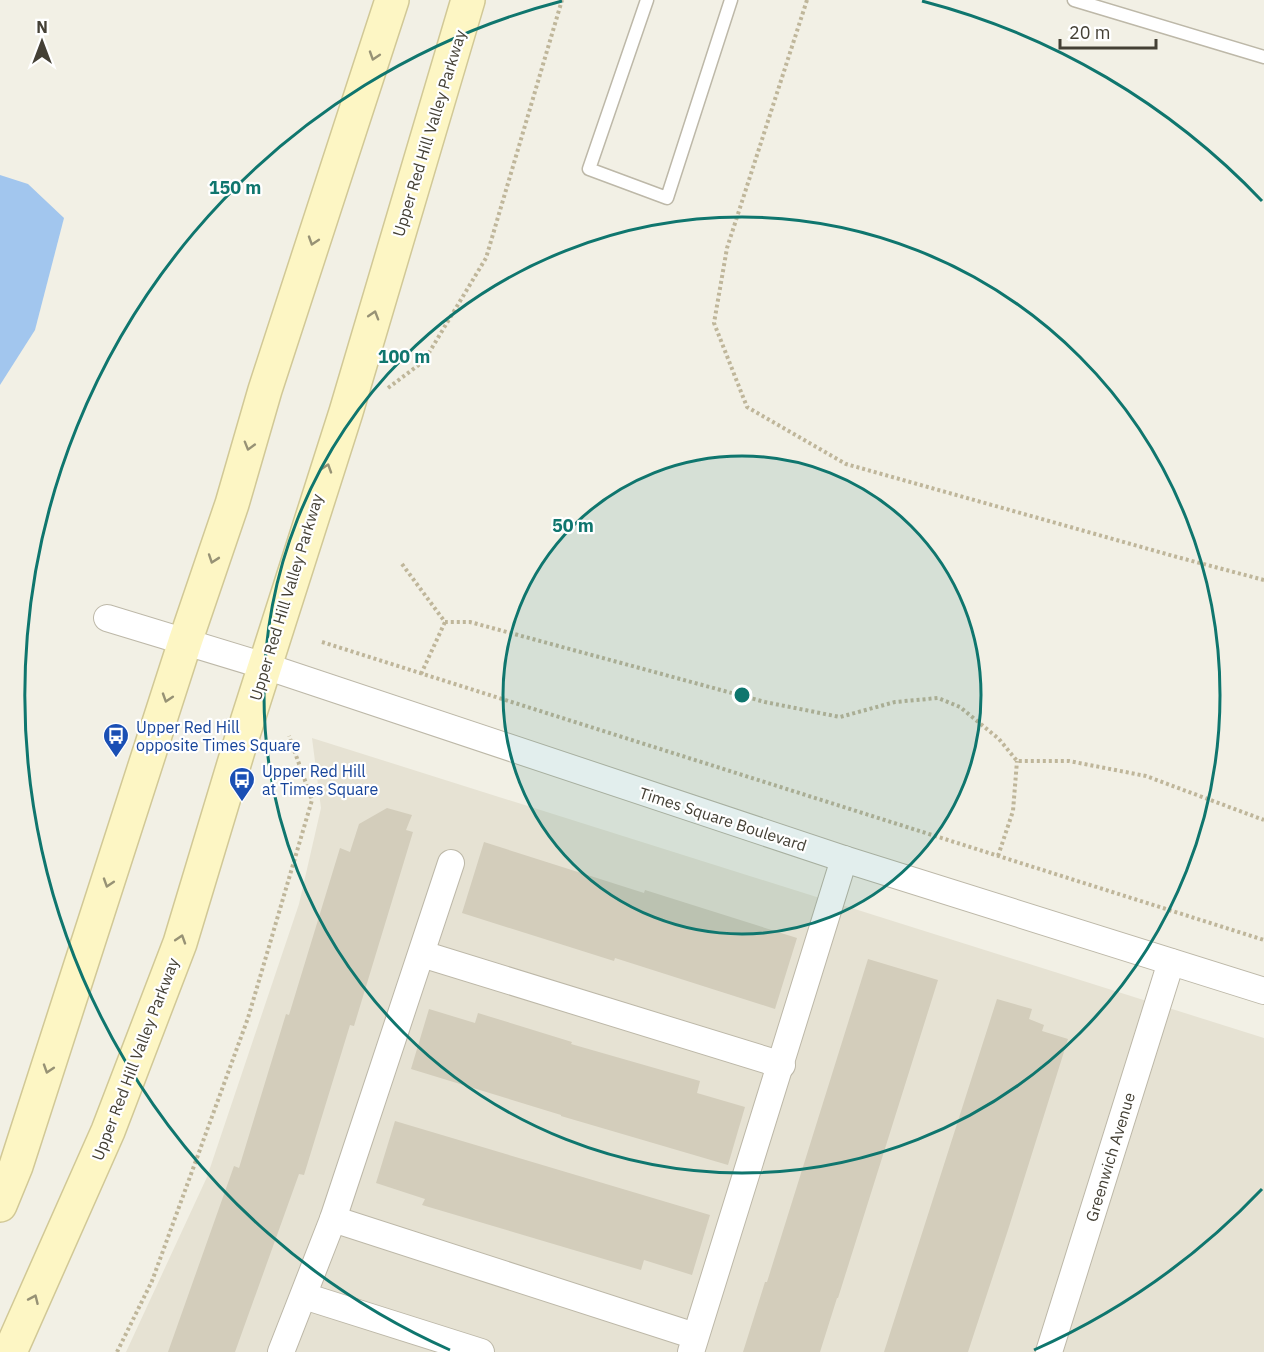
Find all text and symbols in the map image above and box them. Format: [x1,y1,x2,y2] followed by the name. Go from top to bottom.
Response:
[12,12,72,72] north arrow
[1060,12,1156,50] scale bar
[36,17,48,37] text: N
[1069,21,1111,44] text: 20 m
[388,27,470,239] street label: Upper Red Hill Valley Parkway
[368,50,381,61] one-way arrow
[209,176,261,199] text: 150 m
[308,235,320,246] one-way arrow
[367,310,379,321] one-way arrow
[378,345,430,368] text: 100 m
[243,441,256,451] one-way arrow
[320,463,332,474] one-way arrow
[245,491,327,703] street label: Upper Red Hill Valley Parkway
[552,514,594,537] text: 50 m
[208,553,220,564] one-way arrow
[732,685,752,705] centre of rings
[161,692,174,703] one-way arrow
[136,717,301,755] place label: Upper Red Hill opposite Times Square
[101,721,131,759] bus stop icon: Upper Red Hill opposite Times Square
[262,761,378,799] place label: Upper Red Hill at Times Square
[227,765,257,803] bus stop icon: Upper Red Hill at Times Square
[637,782,809,856] street label: Times Square Boulevard
[102,877,115,888] one-way arrow
[174,934,187,945] one-way arrow
[87,955,183,1163] street label: Upper Red Hill Valley Parkway
[43,1063,55,1074] one-way arrow
[1081,1090,1139,1224] street label: Greenwich Avenue
[27,1294,39,1305] one-way arrow

